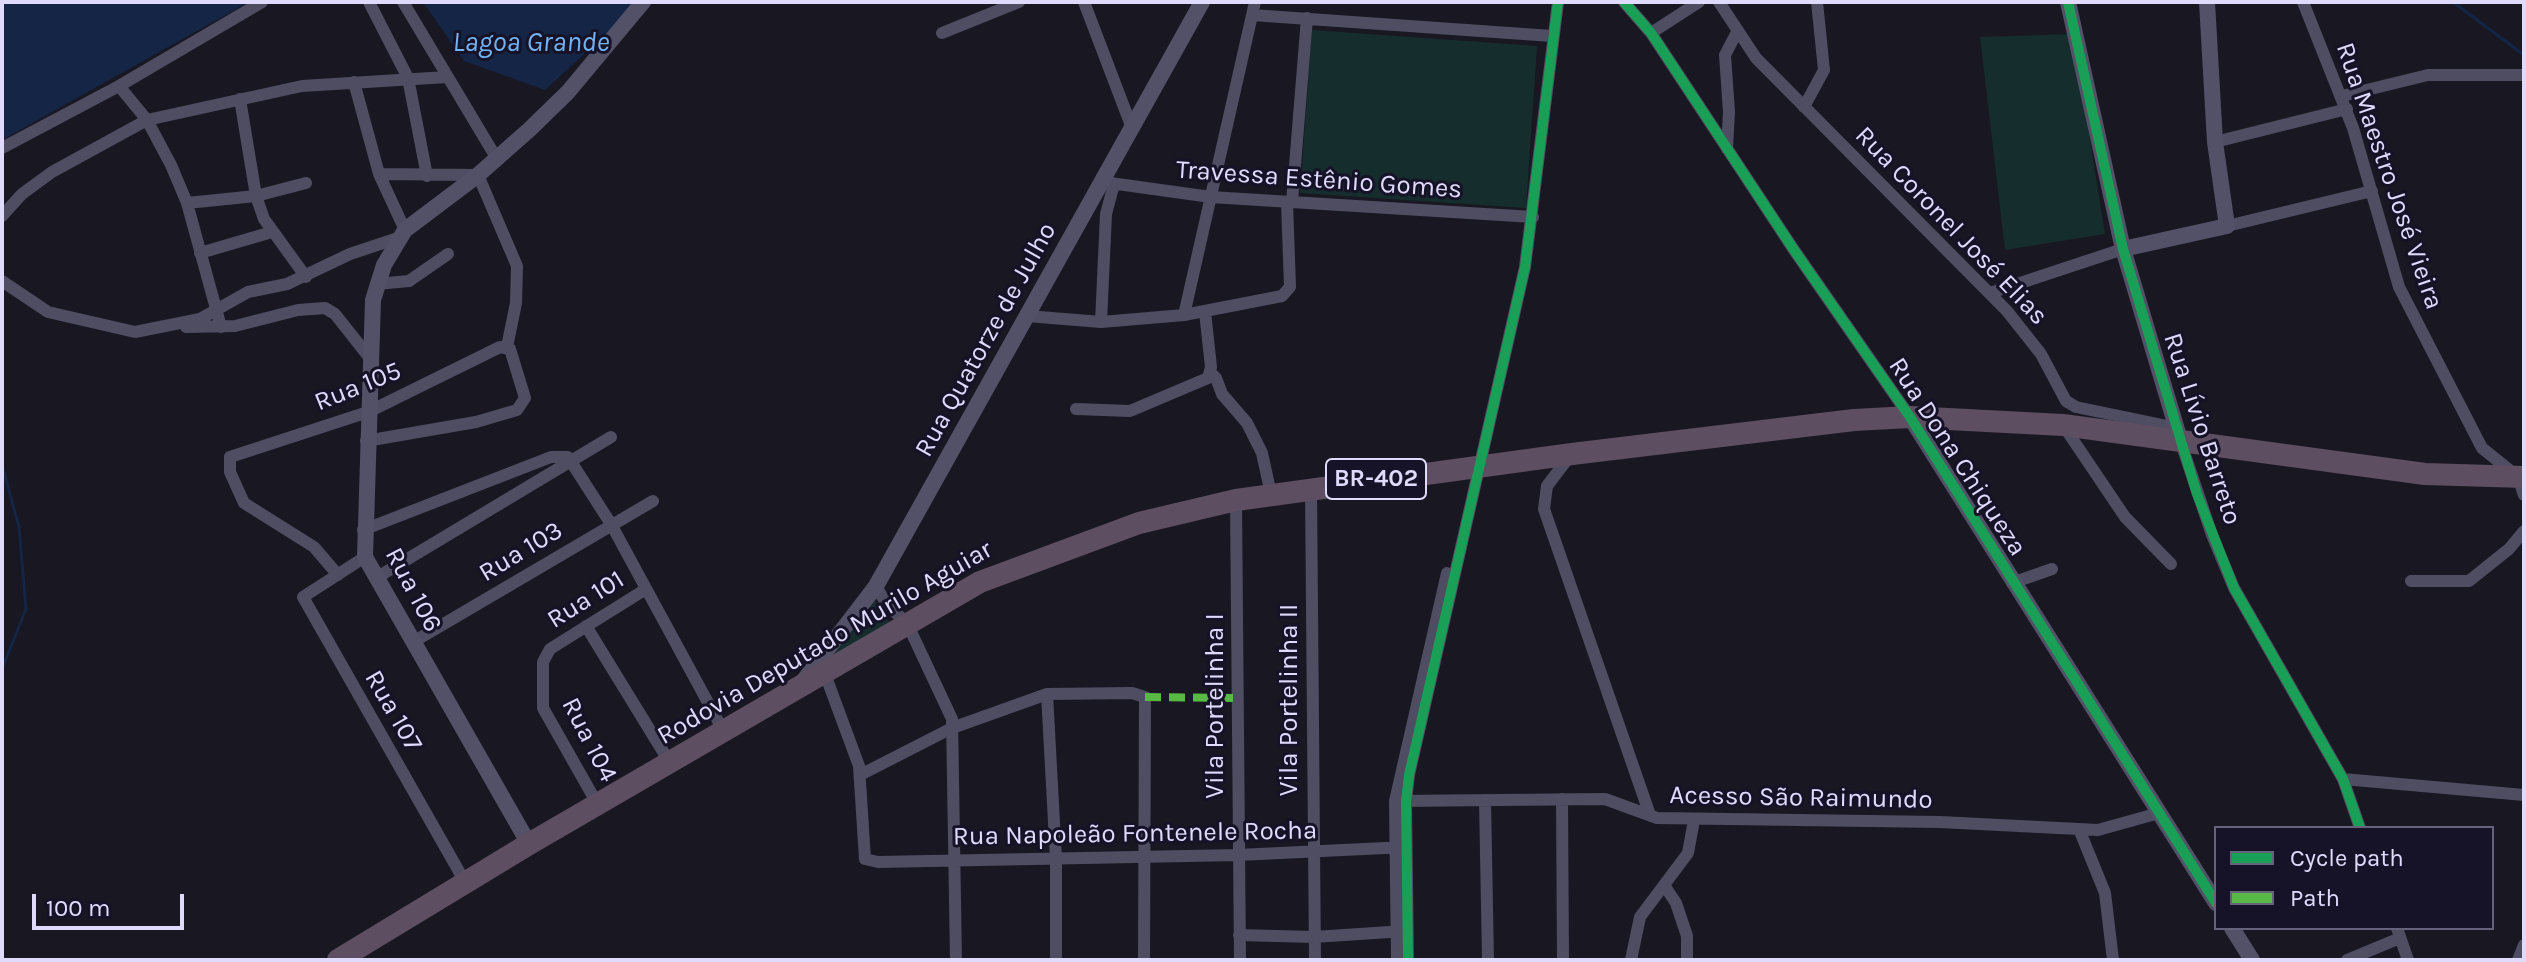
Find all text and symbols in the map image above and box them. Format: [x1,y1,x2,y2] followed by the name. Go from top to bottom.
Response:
[452,26,610,60] water label: Lagoa Grande
[2329,38,2449,314] street label: Rua Maestro José Vieira
[1848,120,2054,332] street label: Rua Coronel José Elias
[1175,154,1463,206] street label: Travessa Estênio Gomes
[909,218,1063,462] street label: Rua Quatorze de Julho
[2156,329,2248,529] street label: Rua Lívio Barreto
[1881,352,2033,562] street label: Rua Dona Chiqueza
[310,356,406,418] street label: Rua 105
[1326,459,1426,499] road number: BR-402
[474,515,568,589] street label: Rua 103
[652,534,998,752] street label: Rodovia Deputado Murilo Aguiar
[378,542,448,638] street label: Rua 106
[542,564,630,636] street label: Rua 101
[1274,604,1306,796] street label: Vila Portelinha II
[1200,613,1232,799] street label: Vila Portelinha I
[357,665,429,757] street label: Rua 107
[555,693,623,787] street label: Rua 104
[1669,780,1933,816] street label: Acesso São Raimundo
[953,815,1317,853] street label: Rua Napoleão Fontenele Rocha
[2214,826,2494,930] legend
[2290,844,2404,872] text: Cycle path
[36,878,188,928] scale bar
[2290,884,2340,912] text: Path
[46,894,111,922] text: 100 m

